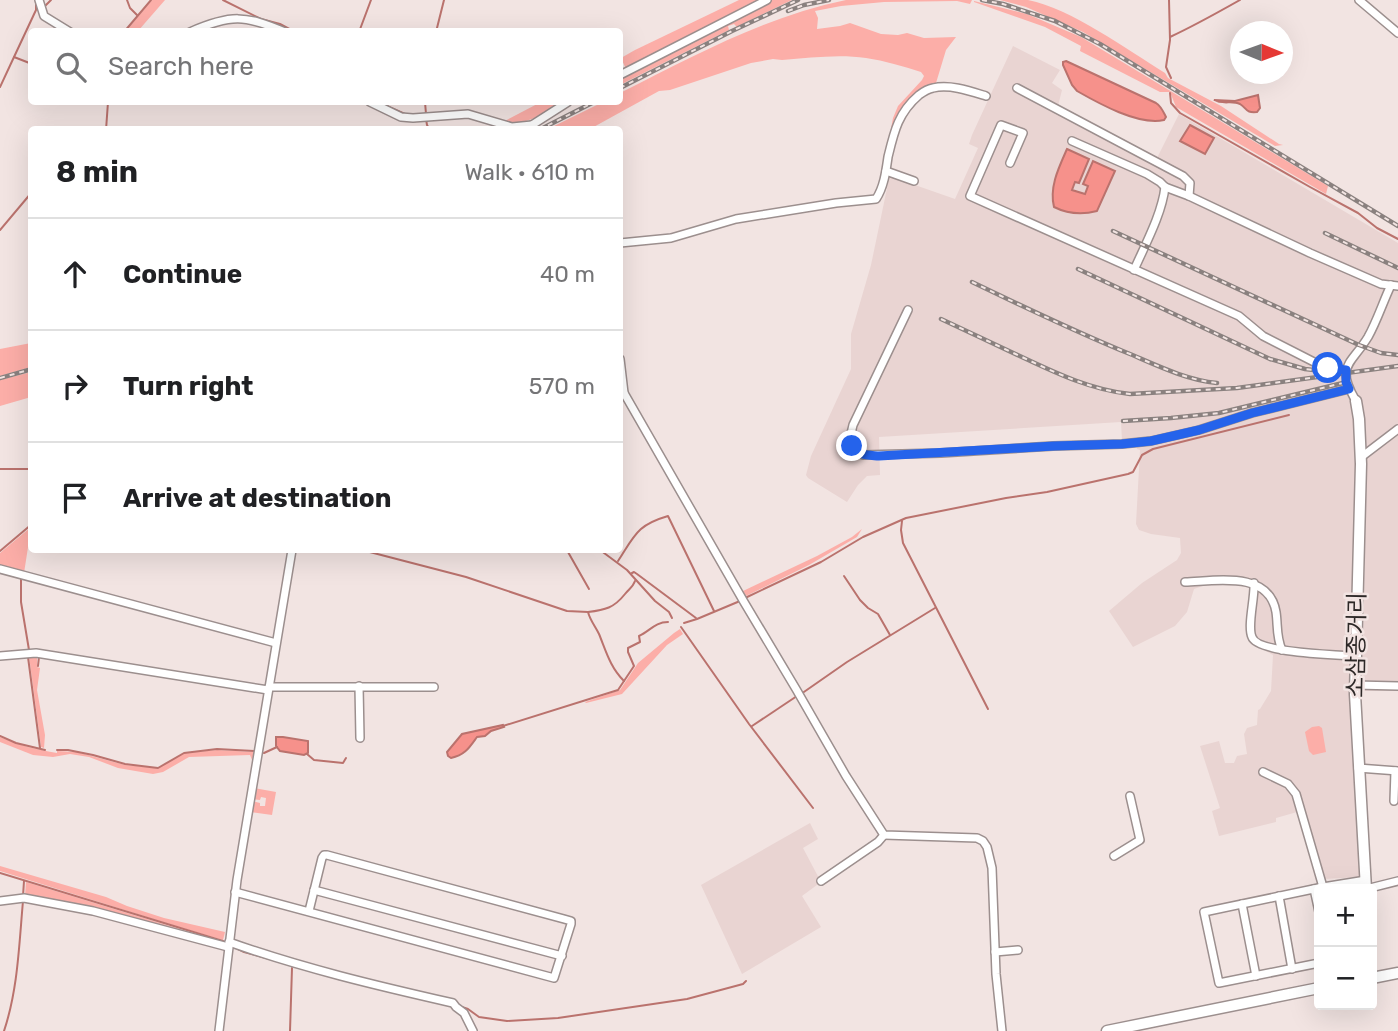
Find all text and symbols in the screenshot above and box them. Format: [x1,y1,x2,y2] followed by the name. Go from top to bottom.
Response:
[1230,21,1293,84] north arrow
[28,28,623,105] search box
[52,48,90,86] icon: search
[108,51,254,82] text: Search here
[56,154,138,190] text: 8 min
[464,158,595,186] text: Walk · 610 m
[56,255,94,293] icon: ahead
[123,259,242,290] text: Continue
[540,260,595,288] text: 40 m
[1312,352,1343,383] route start
[56,367,94,405] icon: right
[123,371,253,402] text: Turn right
[529,372,595,400] text: 570 m
[836,430,867,461] route end
[56,479,94,517] icon: arrive
[123,483,391,514] text: Arrive at destination
[1341,592,1371,698] street label: 소삼종거리
[1314,884,1377,1010] map controls
[1314,884,1377,947] button: +
[1314,947,1377,1010] button: −

